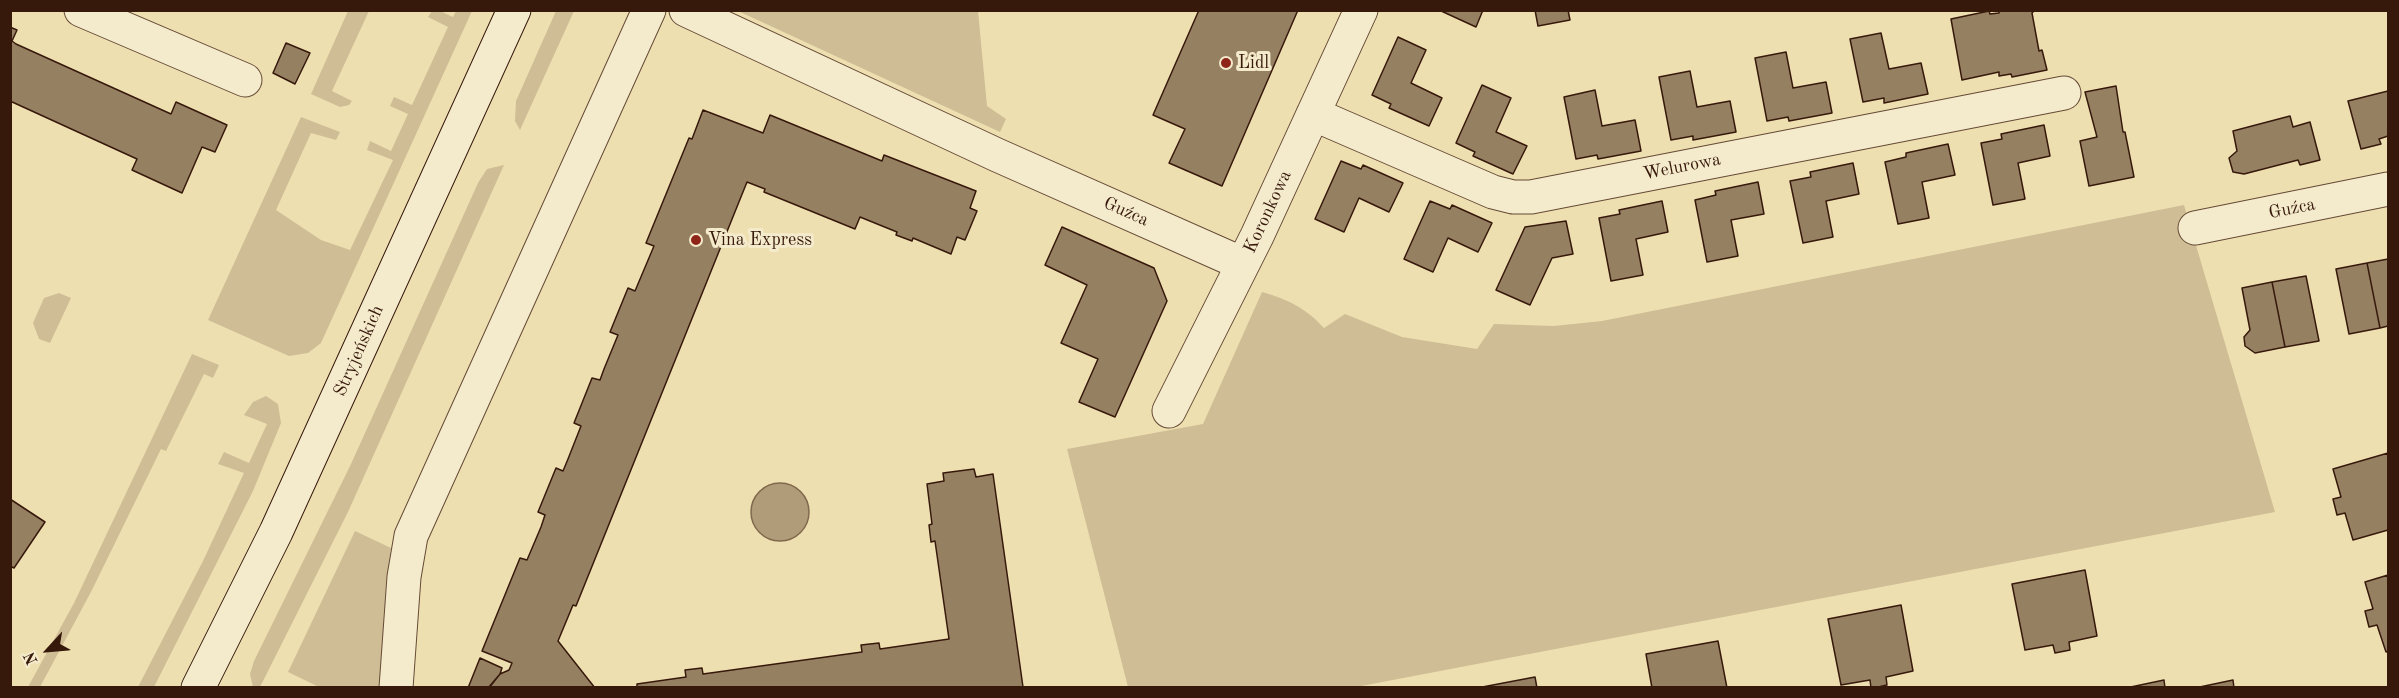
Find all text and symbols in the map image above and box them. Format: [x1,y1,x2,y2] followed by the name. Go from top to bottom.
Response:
[1238,52,1269,74] place label: Lidl
[1219,56,1233,70] marker: Lidl
[1641,149,1723,185] street label: Welurowa
[1239,167,1297,257] street label: Koronkowa
[1100,193,1152,231] street label: Guźca
[2267,194,2317,224] street label: Guźca
[708,229,812,251] place label: Vina Express
[689,233,703,247] marker: Vina Express
[329,302,389,400] street label: Stryjeńskich
[18,620,78,680] north arrow
[22,649,42,667] text: N

